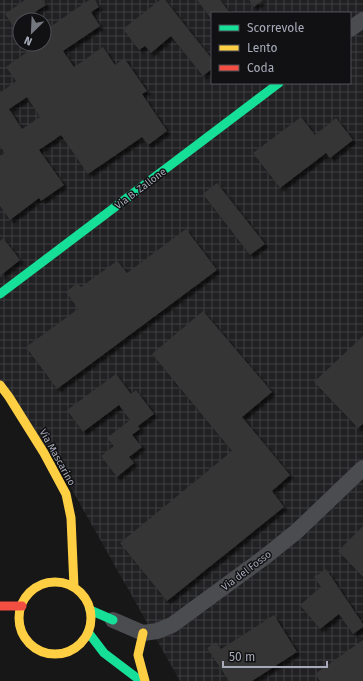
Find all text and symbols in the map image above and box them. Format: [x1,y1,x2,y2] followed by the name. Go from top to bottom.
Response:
[12,12,52,52] north arrow
[211,12,351,84] legend
[247,21,304,35] text: Scorrevole
[22,33,34,48] text: N
[247,41,277,55] text: Lento
[247,61,274,75] text: Coda
[113,166,169,212] street label: Via B. Zallone
[37,427,78,488] street label: Via Mascarino
[219,548,274,593] street label: Via del Fosso
[223,643,327,669] scale bar
[229,650,255,664] text: 50 m

